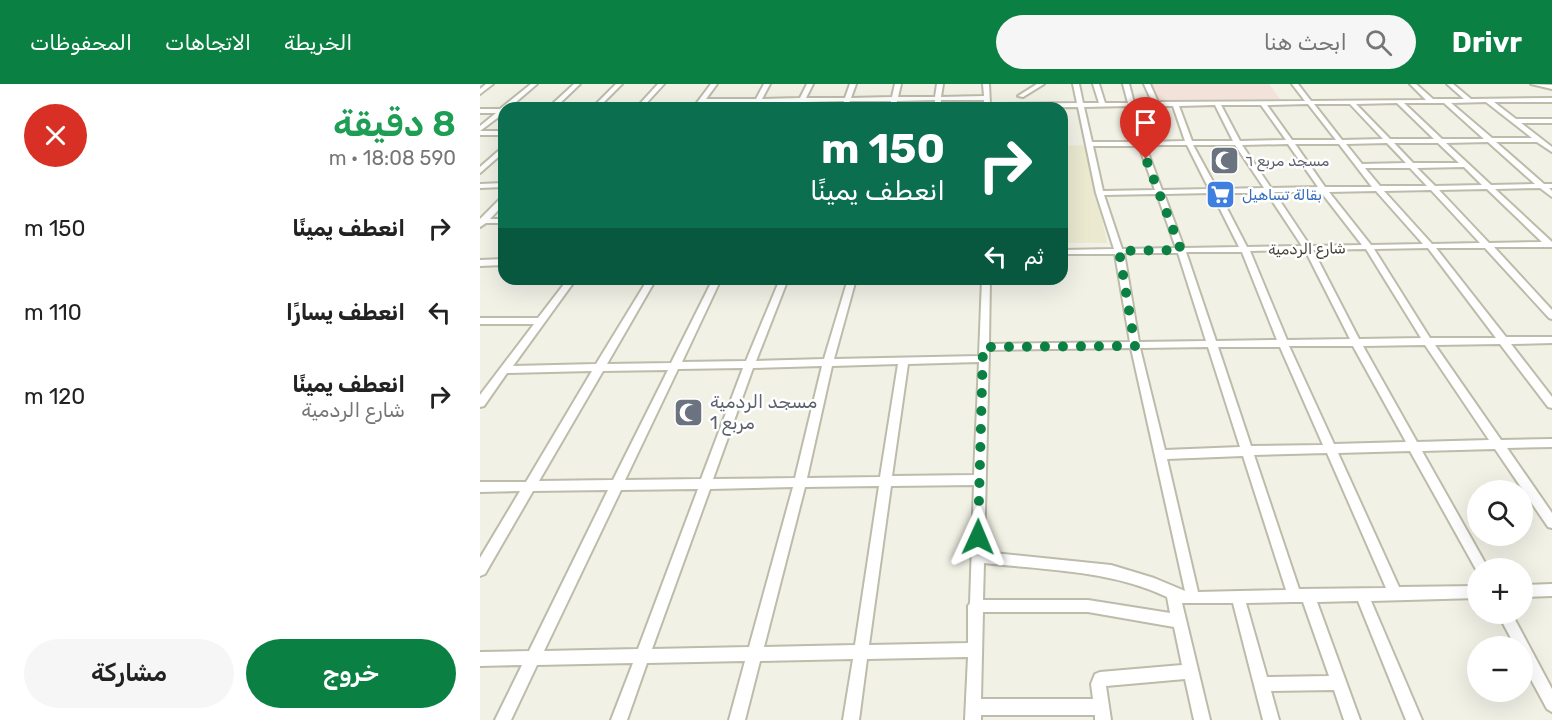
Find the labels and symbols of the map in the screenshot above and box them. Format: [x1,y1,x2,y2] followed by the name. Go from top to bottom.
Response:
[1120,97,1171,159] pin
[1208,145,1240,177] mosque icon: مسجد مربع ٦
[1245,152,1329,172] place label: مسجد مربع ٦
[1205,179,1237,211] supermarket icon: بقالة تساهيل
[1242,186,1322,204] place label: بقالة تساهيل
[1268,239,1346,261] street label: شارع الردمية
[710,391,817,436] place label: مسجد الردمية مربع 1
[673,396,705,428] mosque icon: مسجد الردمية مربع 1
[946,505,1010,569] position arrow

